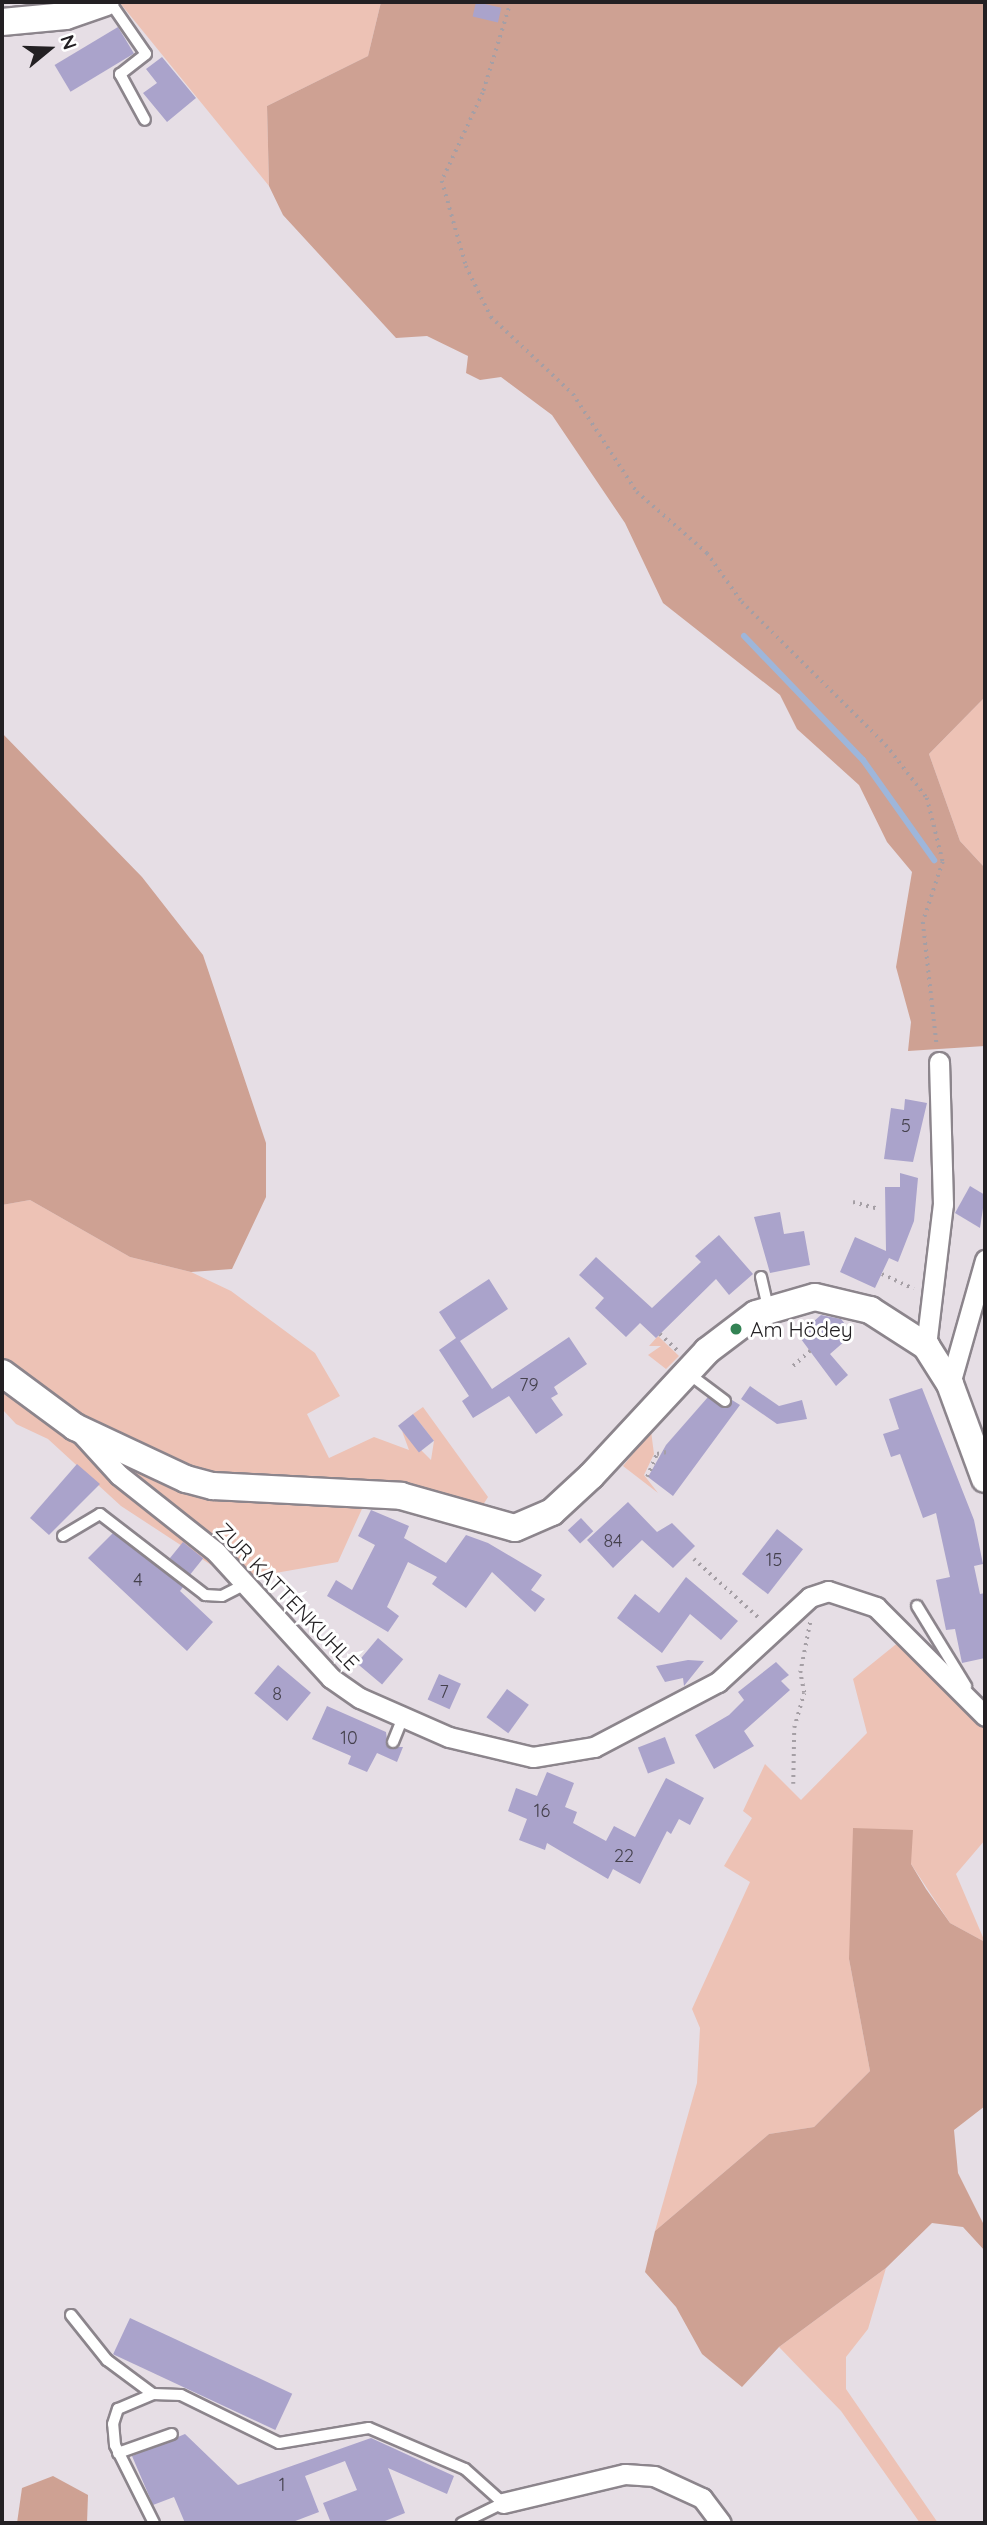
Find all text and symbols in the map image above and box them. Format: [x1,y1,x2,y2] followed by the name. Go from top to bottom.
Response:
[14,14,84,84] north arrow
[55,32,82,53] text: N
[901,1115,911,1137] house number: 5
[750,1316,853,1342] place label: Am Hödey
[728,1321,744,1337] marker: Am Hödey
[519,1374,539,1396] house number: 79
[211,1517,365,1675] street label: ZUR KATTENKUHLE
[603,1530,623,1552] house number: 84
[766,1549,782,1571] house number: 15
[133,1569,143,1591] house number: 4
[439,1681,449,1703] house number: 7
[272,1683,282,1705] house number: 8
[340,1727,358,1749] house number: 10
[534,1800,550,1822] house number: 16
[614,1845,634,1867] house number: 22
[279,2474,285,2496] house number: 1

